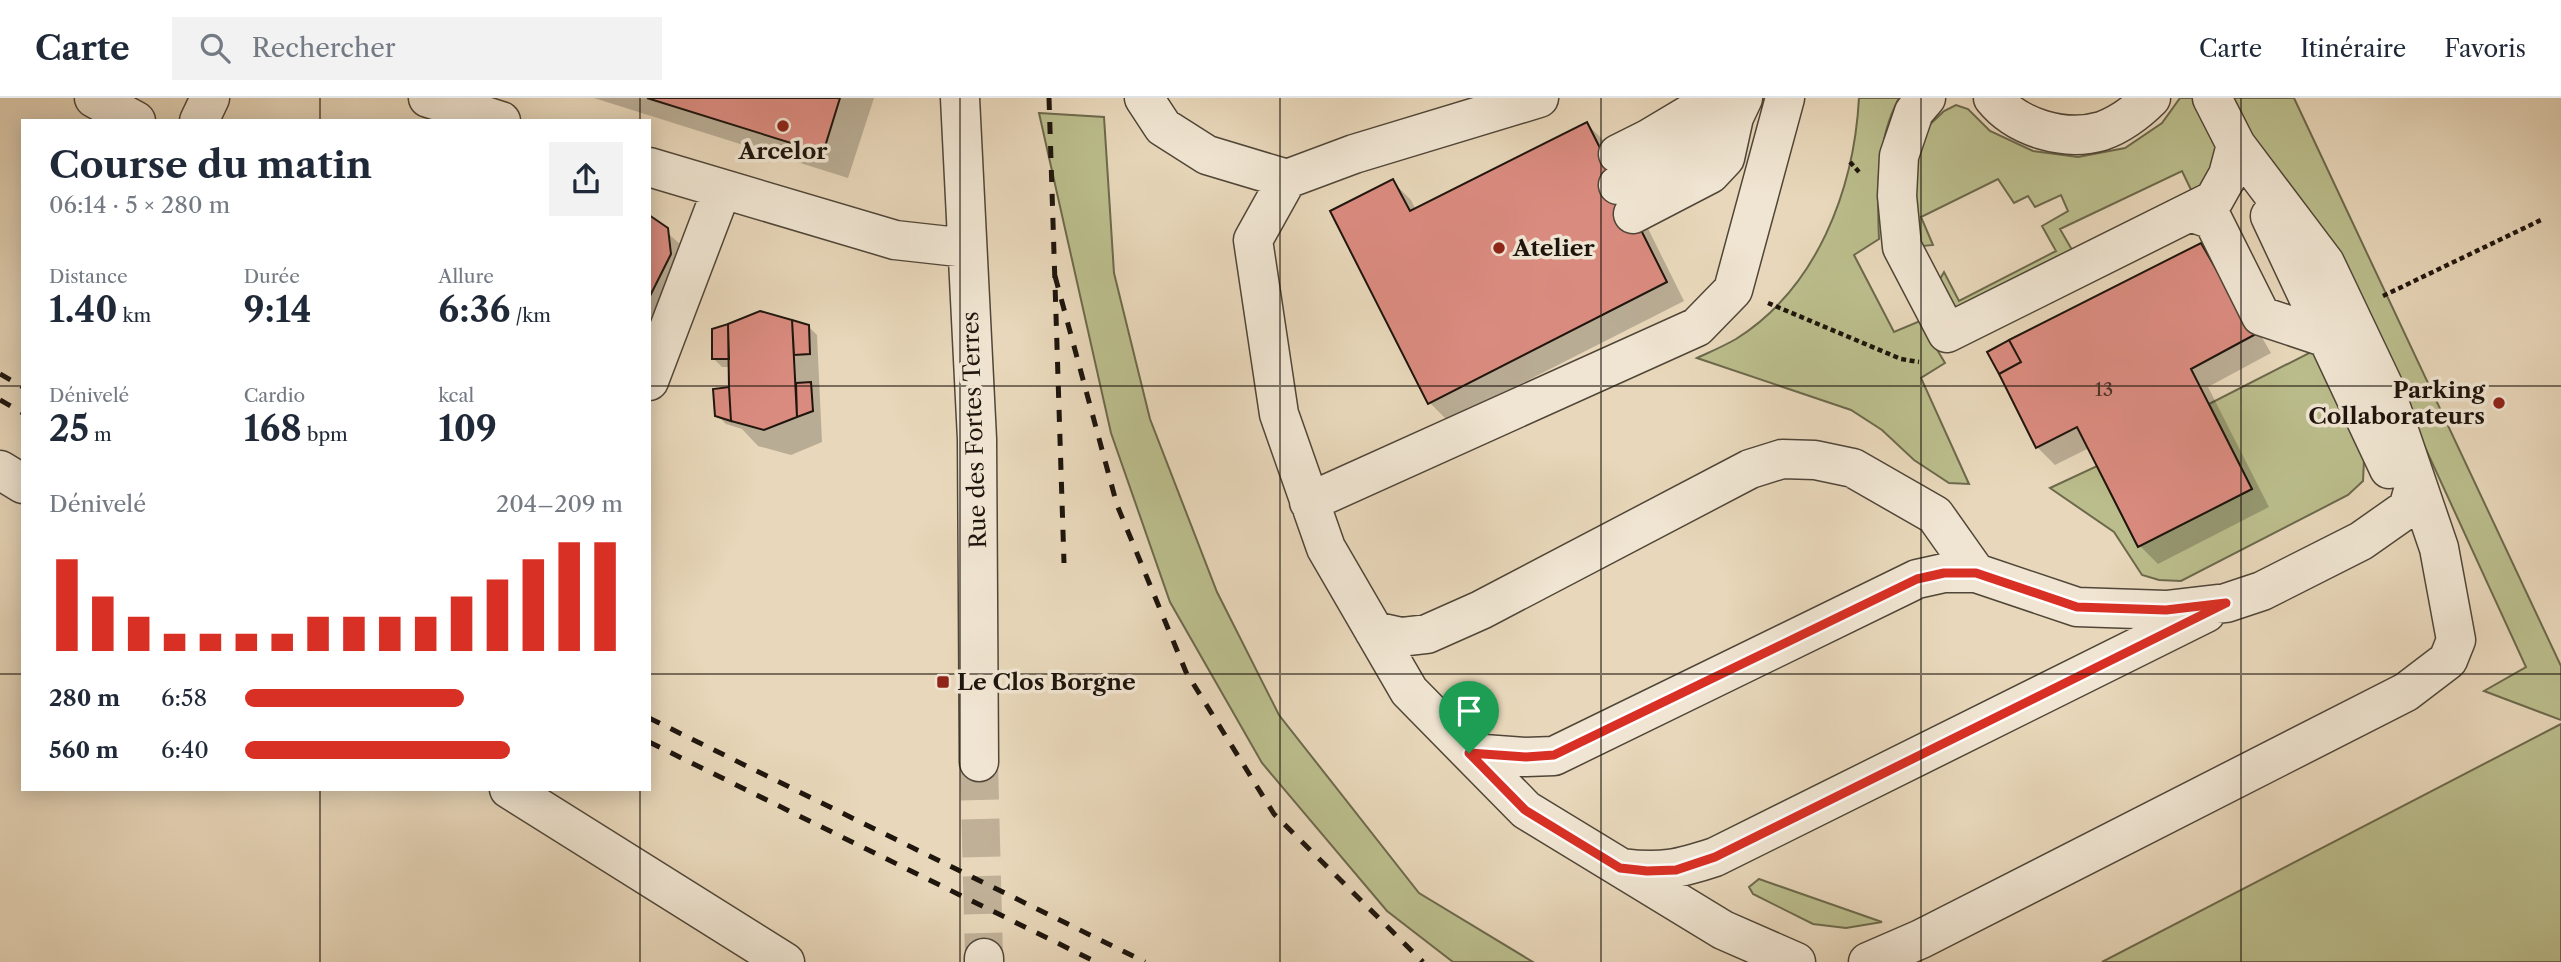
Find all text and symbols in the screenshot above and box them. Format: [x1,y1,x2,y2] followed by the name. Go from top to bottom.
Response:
[172,17,662,80] search box
[35,28,130,69] text: Carte
[196,29,234,67] icon: search
[252,32,396,64] text: Rechercher
[2199,34,2262,63] text: Carte
[2300,34,2406,63] text: Itinéraire
[2444,34,2526,63] text: Favoris
[775,118,791,134] marker: Arcelor
[737,137,828,165] place label: Arcelor
[49,141,372,188] text: Course du matin
[549,142,623,216] button: share
[49,191,230,219] text: 06:14 · 5 × 280 m
[1512,234,1596,262] place label: Atelier
[1491,240,1507,256] marker: Atelier
[49,265,128,288] text: Distance
[244,265,300,288] text: Durée
[438,265,494,288] text: Allure
[49,288,117,331] text: 1.40
[244,288,311,331] text: 9:14
[438,288,510,331] text: 6:36
[117,304,151,327] text: km
[510,304,551,327] text: /km
[956,311,992,549] street label: Rue des Fortes Terres
[2308,376,2486,430] place label: Parking Collaborateurs
[2095,378,2113,401] house number: 13
[49,384,129,407] text: Dénivelé
[244,384,305,407] text: Cardio
[438,384,474,407] text: kcal
[2491,395,2507,411] marker: Parking Collaborateurs
[49,407,89,450] text: 25
[244,407,302,450] text: 168
[438,407,497,450] text: 109
[89,423,112,446] text: m
[302,423,348,446] text: bpm
[49,490,146,518] text: Dénivelé
[496,490,623,518] text: 204–209 m
[957,668,1136,696] place label: Le Clos Borgne
[935,674,951,690] marker: Le Clos Borgne
[1439,681,1499,753] pin
[49,684,120,712] text: 280 m
[161,684,207,712] text: 6:58
[1450,692,1488,730] icon: arrive
[49,736,119,764] text: 560 m
[161,736,209,764] text: 6:40

